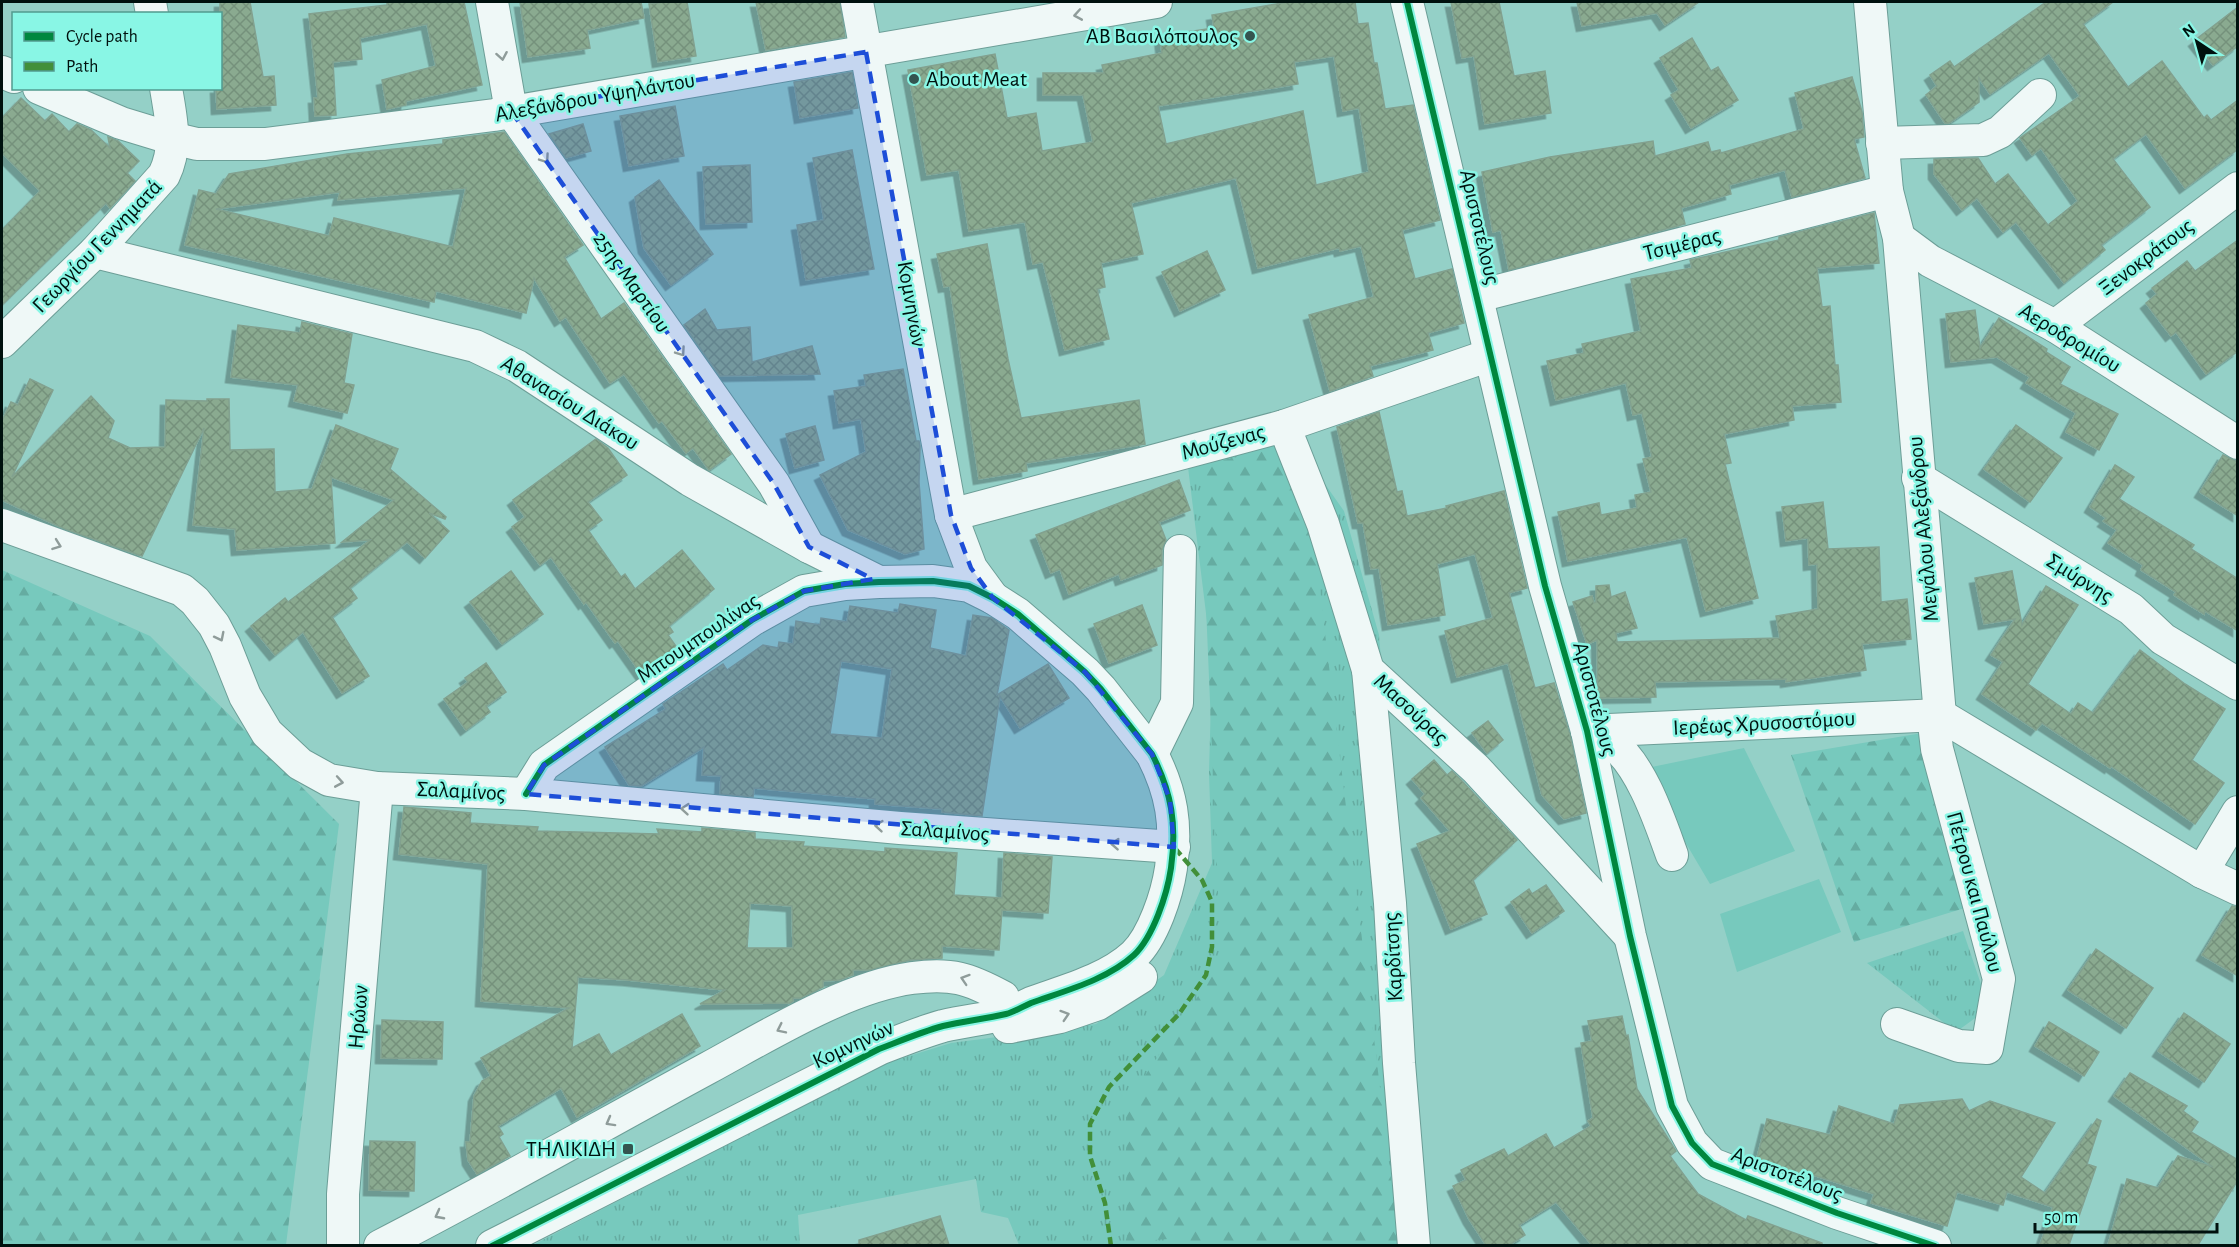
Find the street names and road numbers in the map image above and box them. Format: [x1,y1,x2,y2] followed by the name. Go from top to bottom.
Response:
[493,69,697,126] street label: Αλεξάνδρου Υψηλάντου
[1456,168,1504,286] street label: Αριστοτέλους
[28,175,166,317] street label: Γεωργίου Γεννηματά
[2095,215,2197,299] street label: Ξενοκράτους
[1641,224,1723,264] street label: Τσιμέρας
[589,228,675,336] street label: 25ης Μαρτίου
[894,259,930,349] street label: Κομνηνών
[2015,299,2125,377] street label: Αεροδρομίου
[497,352,643,454] street label: Αθανασίου Διάκου
[1179,420,1267,464] street label: Μούζενας
[1904,435,1943,623] street label: Μεγάλου Αλεξάνδρου
[2043,549,2117,607] street label: Σμύρνης
[633,589,763,687] street label: Μπουμπουλίνας
[1569,640,1621,758] street label: Αριστοτέλους
[1370,670,1452,748] street label: Μασούρας
[1672,707,1856,739] street label: Ιερέως Χρυσοστόμου
[416,778,506,804] street label: Σαλαμίνος
[1943,809,2007,975] street label: Πέτρου και Παύλου
[900,817,990,845] street label: Σαλαμίνος
[1380,912,1406,1002] street label: Καρδίτσης
[344,984,372,1050] street label: Ηρώων
[809,1016,897,1072] street label: Κομνηνών
[1728,1143,1846,1205] street label: Αριστοτέλους

